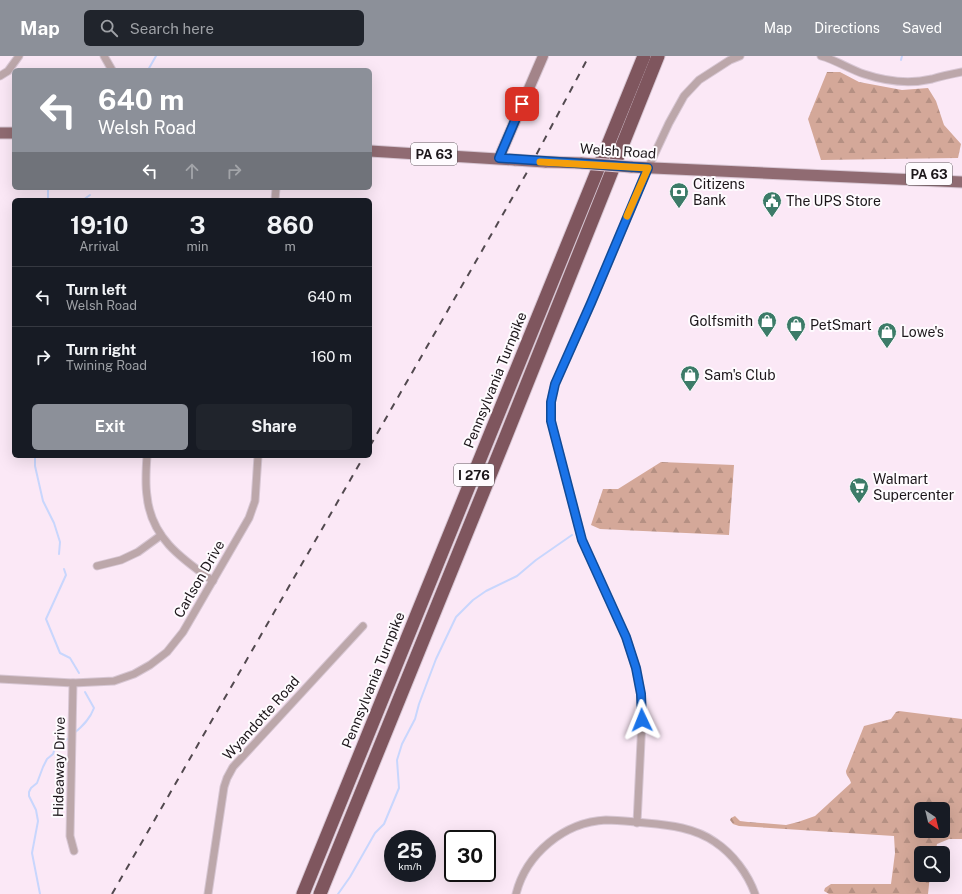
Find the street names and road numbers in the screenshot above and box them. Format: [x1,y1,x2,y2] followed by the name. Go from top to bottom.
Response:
[579,140,657,162] street label: Welsh Road
[411,143,457,165] road number: PA 63
[906,163,952,185] road number: PA 63
[460,310,530,450] street label: Pennsylvania Turnpike
[454,464,494,486] road number: I 276
[170,537,228,621] street label: Carlson Drive
[338,610,408,750] street label: Pennsylvania Turnpike
[219,673,303,763] street label: Wyandotte Road
[50,717,68,817] street label: Hideaway Drive

